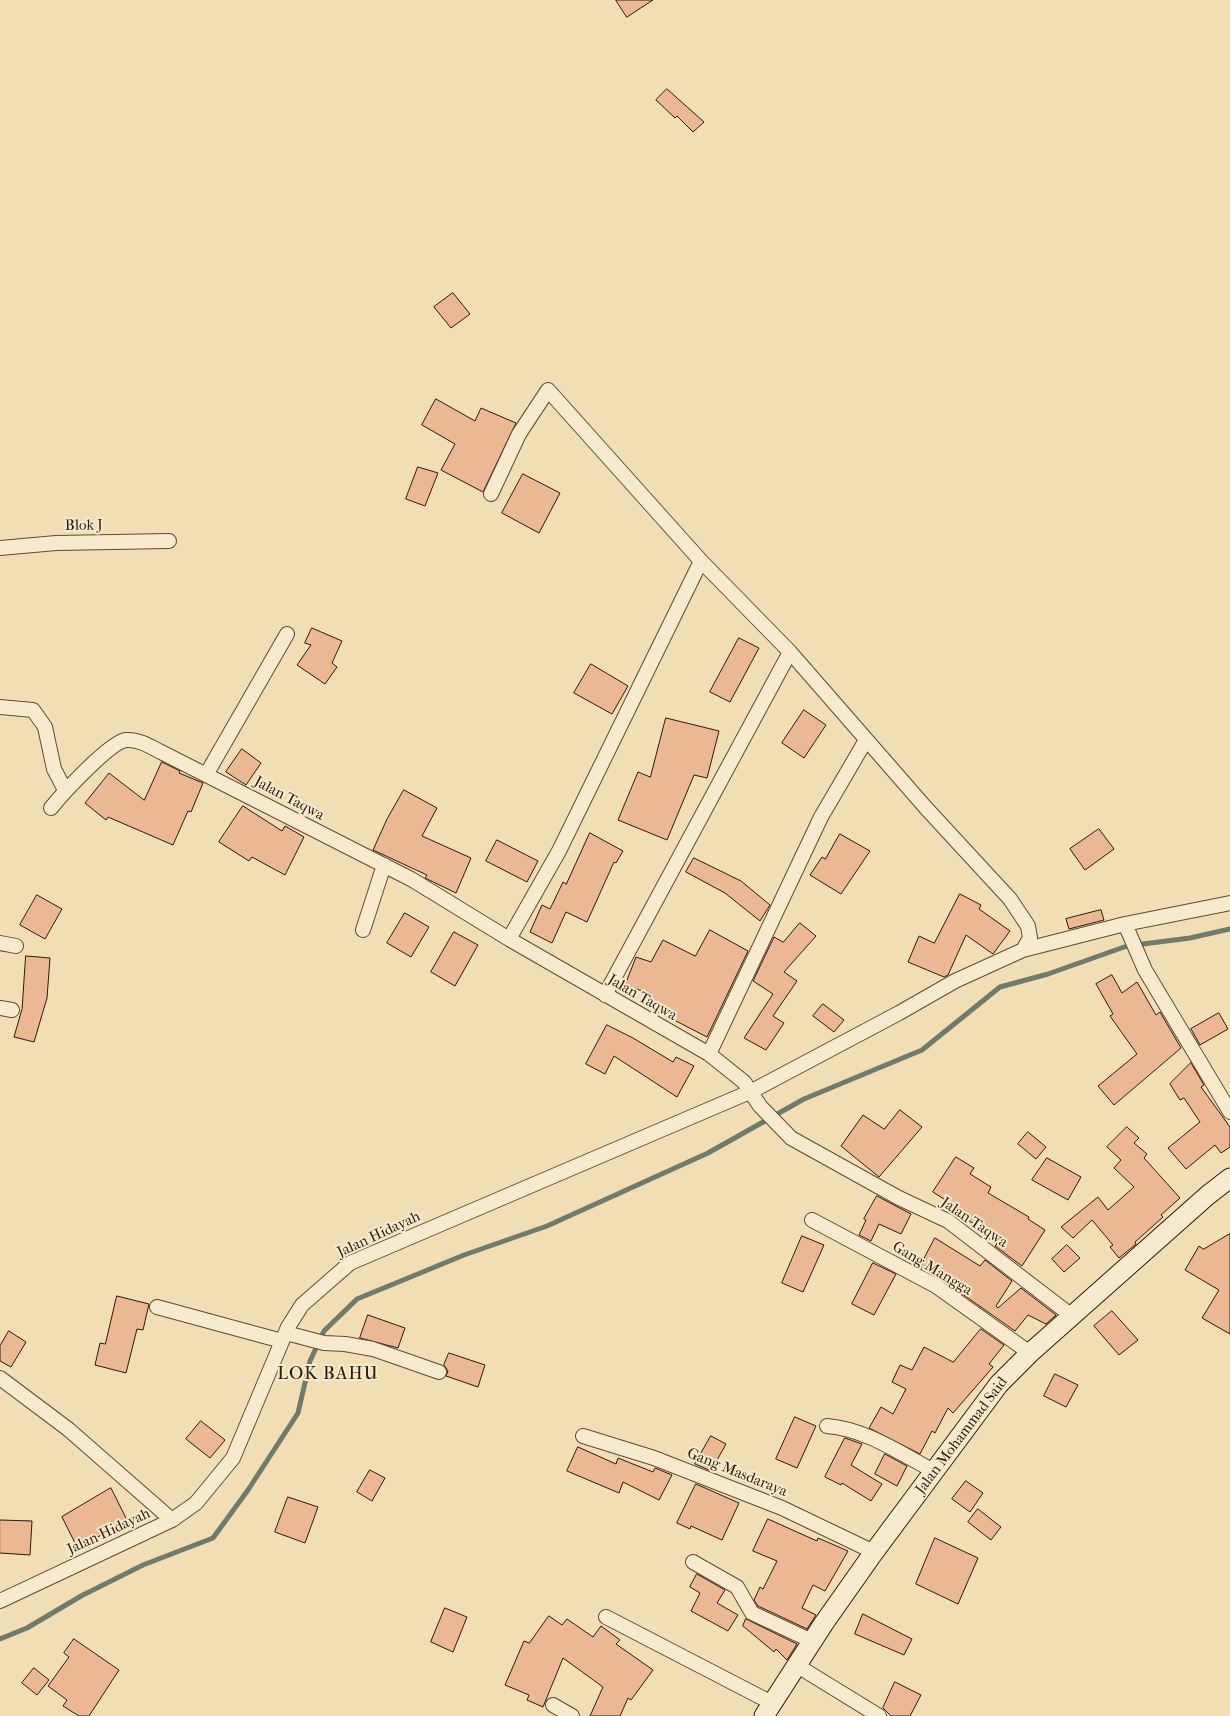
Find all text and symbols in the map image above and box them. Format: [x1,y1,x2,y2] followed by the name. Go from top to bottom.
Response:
[65,517,103,535] street label: Blok J
[251,773,327,825] street label: Jalan Taqwa
[604,971,680,1025] street label: Jalan Taqwa
[937,1194,1011,1252] street label: Jalan Taqwa
[335,1208,423,1262] street label: Jalan Hidayah
[889,1238,975,1300] street label: Gang Mangga
[276,1364,380,1386] district label: LOK BAHU
[912,1374,1012,1498] street label: Jalan Mohammad Said
[684,1445,790,1501] street label: Gang Masdaraya
[65,1505,153,1559] street label: Jalan Hidayah

